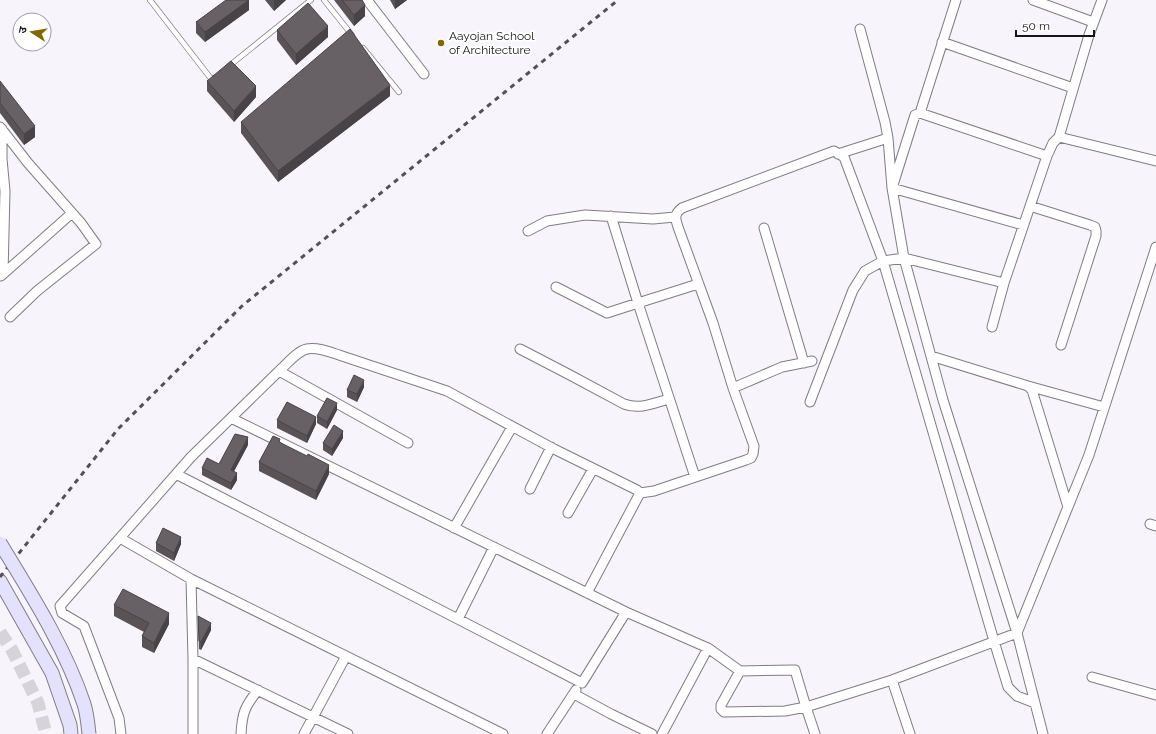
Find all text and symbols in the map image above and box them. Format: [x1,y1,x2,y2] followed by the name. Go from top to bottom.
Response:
[12,12,52,52] north arrow
[1016,12,1094,38] scale bar
[1022,19,1050,33] text: 50 m
[16,25,30,35] text: उ
[449,29,535,57] place label: Aayojan School of Architecture
[436,38,446,48] marker: Aayojan School of Architecture

